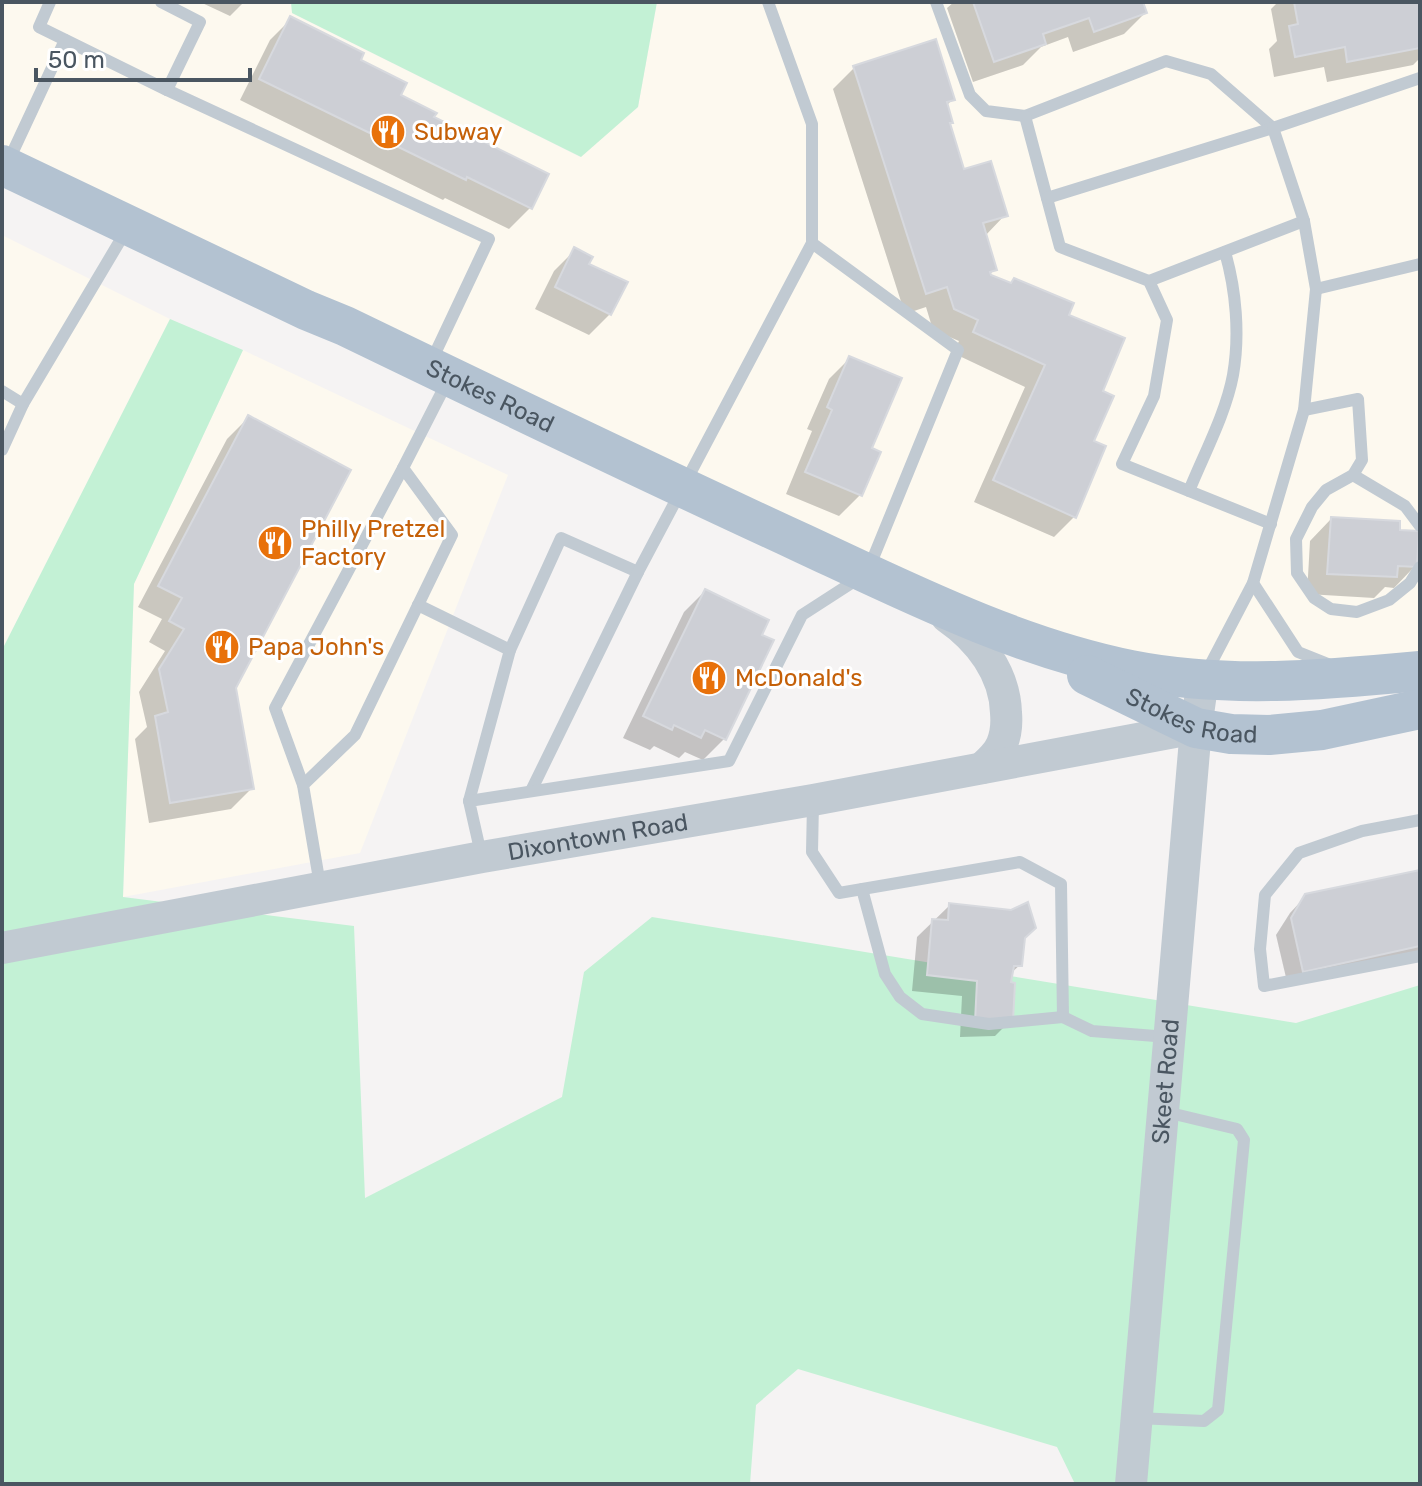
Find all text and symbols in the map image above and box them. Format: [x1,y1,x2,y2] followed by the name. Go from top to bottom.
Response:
[36,32,250,82] scale bar
[48,46,105,74] text: 50 m
[369,113,407,151] restaurant icon: Subway
[414,118,502,146] place label: Subway
[422,353,559,438] street label: Stokes Road
[301,515,445,571] place label: Philly Pretzel Factory
[256,524,294,562] restaurant icon: Philly Pretzel Factory
[203,628,241,666] restaurant icon: Papa John's
[248,633,384,661] place label: Papa John's
[690,659,728,697] restaurant icon: McDonald's
[735,664,862,692] place label: McDonald's
[1121,682,1258,749] street label: Stokes Road
[505,808,690,866] street label: Dixontown Road
[1146,1018,1185,1145] street label: Skeet Road

